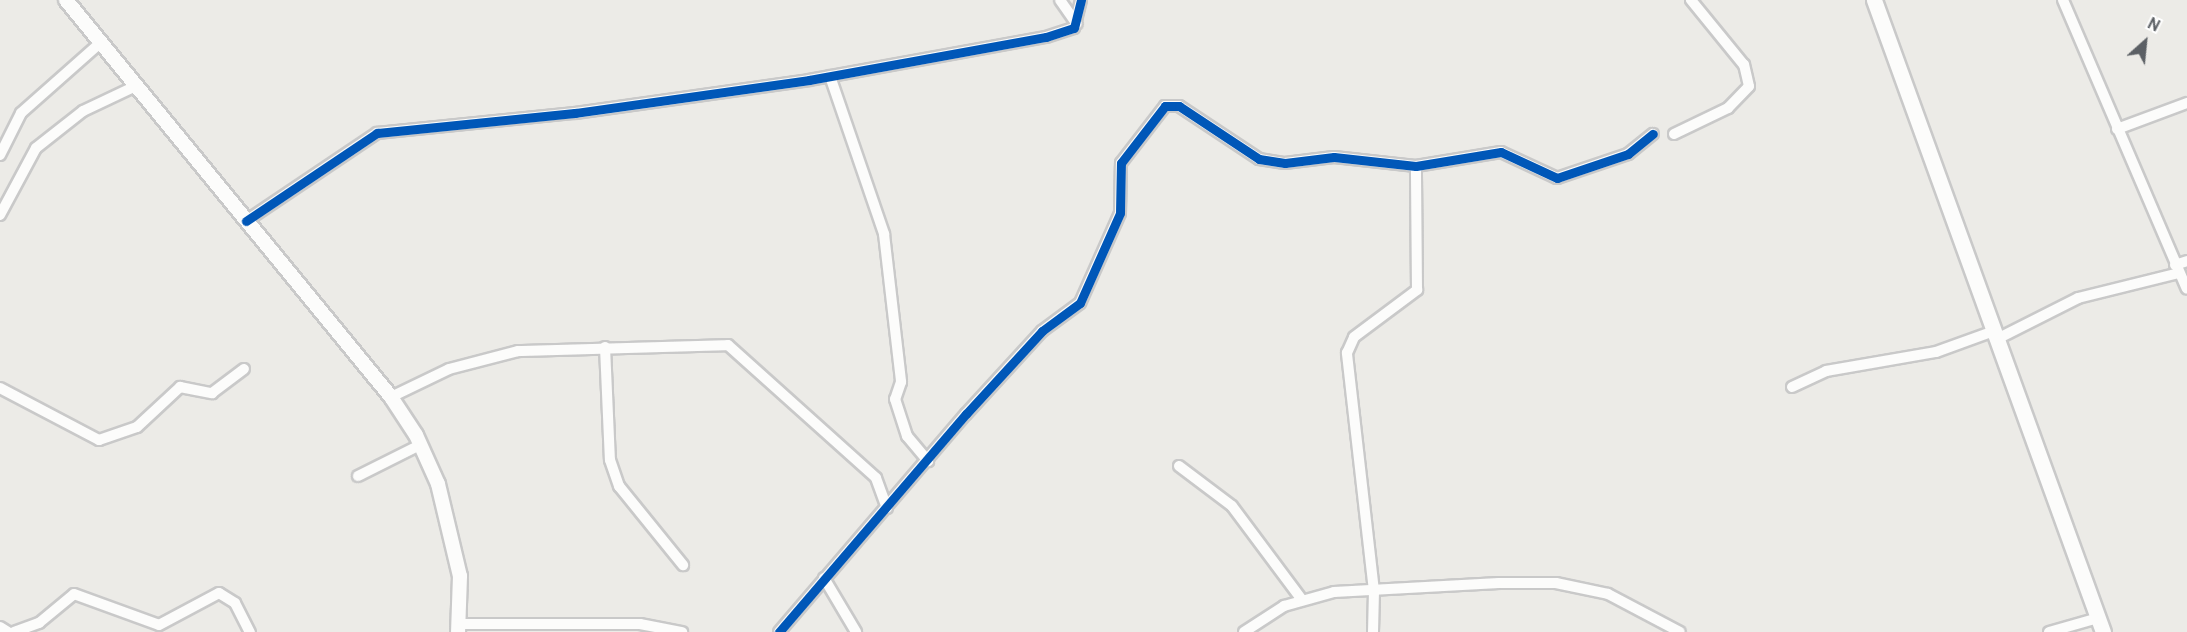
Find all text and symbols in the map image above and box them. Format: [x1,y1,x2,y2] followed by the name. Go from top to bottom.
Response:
[2115,12,2175,72] north arrow
[2144,14,2163,37] text: N

